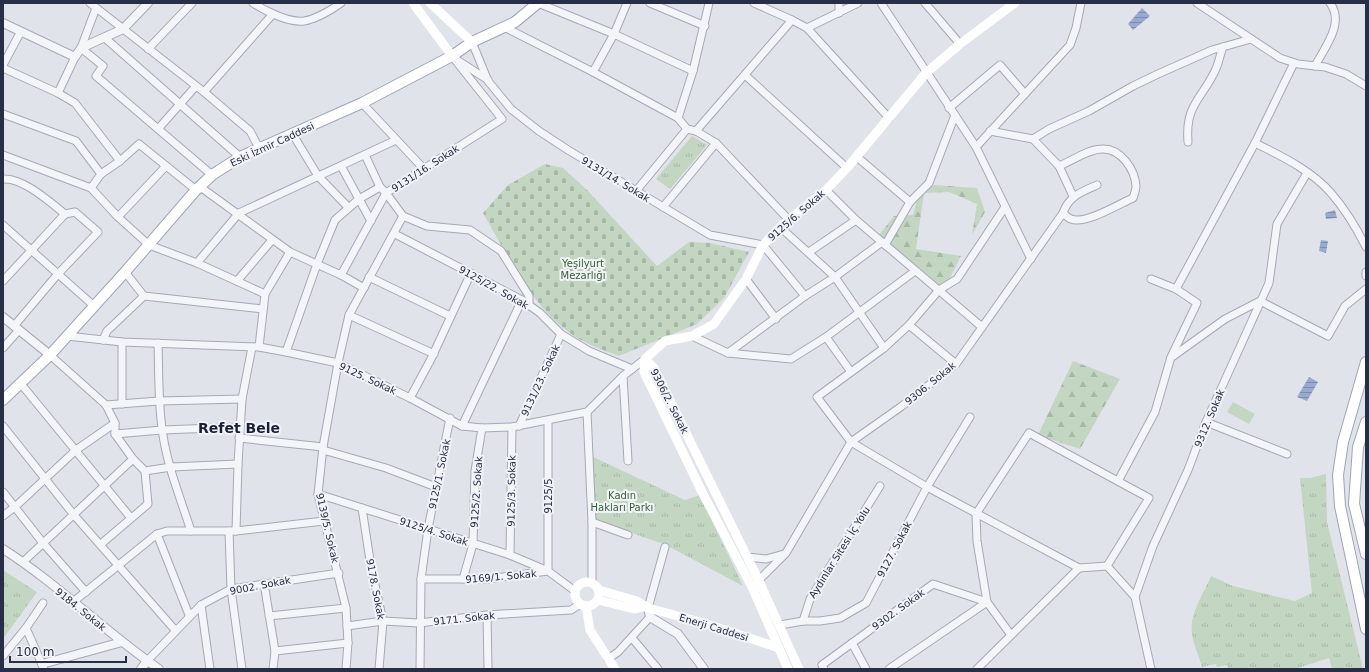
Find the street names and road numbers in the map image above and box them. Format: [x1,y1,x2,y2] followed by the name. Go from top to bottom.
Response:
[228,119,316,169] street label: Eski İzmir Caddesi
[390,142,461,194] street label: 9131/16. Sokak
[580,155,652,204] street label: 9131/14. Sokak
[766,188,827,243] street label: 9125/6. Sokak
[457,264,531,311] street label: 9125/22. Sokak
[519,342,562,418] street label: 9131/23. Sokak
[337,360,398,397] street label: 9125. Sokak
[903,360,958,407] street label: 9306. Sokak
[648,367,691,436] street label: 9306/2. Sokak
[1192,387,1227,449] street label: 9312. Sokak
[427,438,452,510] street label: 9125/1. Sokak
[505,455,518,527] street label: 9125/3. Sokak
[469,456,484,528] street label: 9125/2. Sokak
[543,478,554,514] street label: 9125/5
[314,492,341,564] street label: 9139/5. Sokak
[806,504,872,600] street label: Aydınlar Sitesi İç Yolu
[398,515,470,548] street label: 9125/4. Sokak
[875,519,914,579] street label: 9127. Sokak
[364,558,387,621] street label: 9178. Sokak
[465,568,537,585] street label: 9169/1. Sokak
[229,574,292,597] street label: 9002. Sokak
[53,586,108,633] street label: 9184. Sokak
[870,587,927,632] street label: 9302. Sokak
[433,610,496,627] street label: 9171. Sokak
[678,612,750,643] street label: Enerji Caddesi

